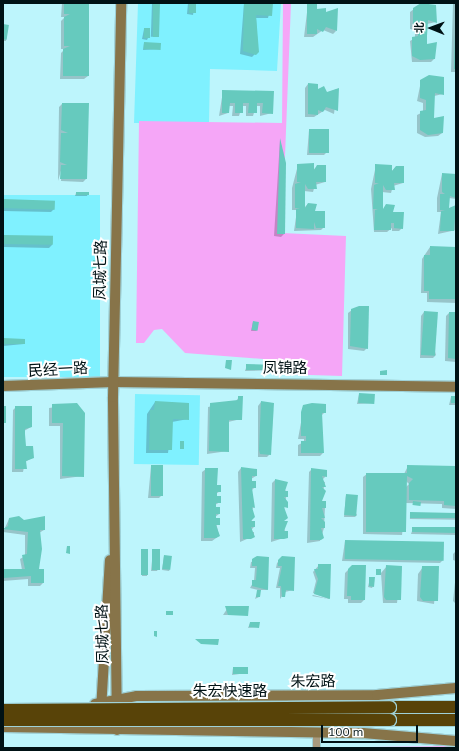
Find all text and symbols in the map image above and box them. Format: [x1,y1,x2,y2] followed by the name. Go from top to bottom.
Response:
[411,8,451,48] north arrow
[412,22,426,33] text: 北
[90,240,110,300] street label: 凤城七路
[28,358,88,380] street label: 民经一路
[263,359,307,377] street label: 凤锦路
[92,604,112,664] street label: 凤城七路
[290,672,336,690] street label: 朱宏路
[193,682,267,700] street label: 朱宏快速路
[323,717,420,743] scale bar
[328,724,363,739] text: 100 m

